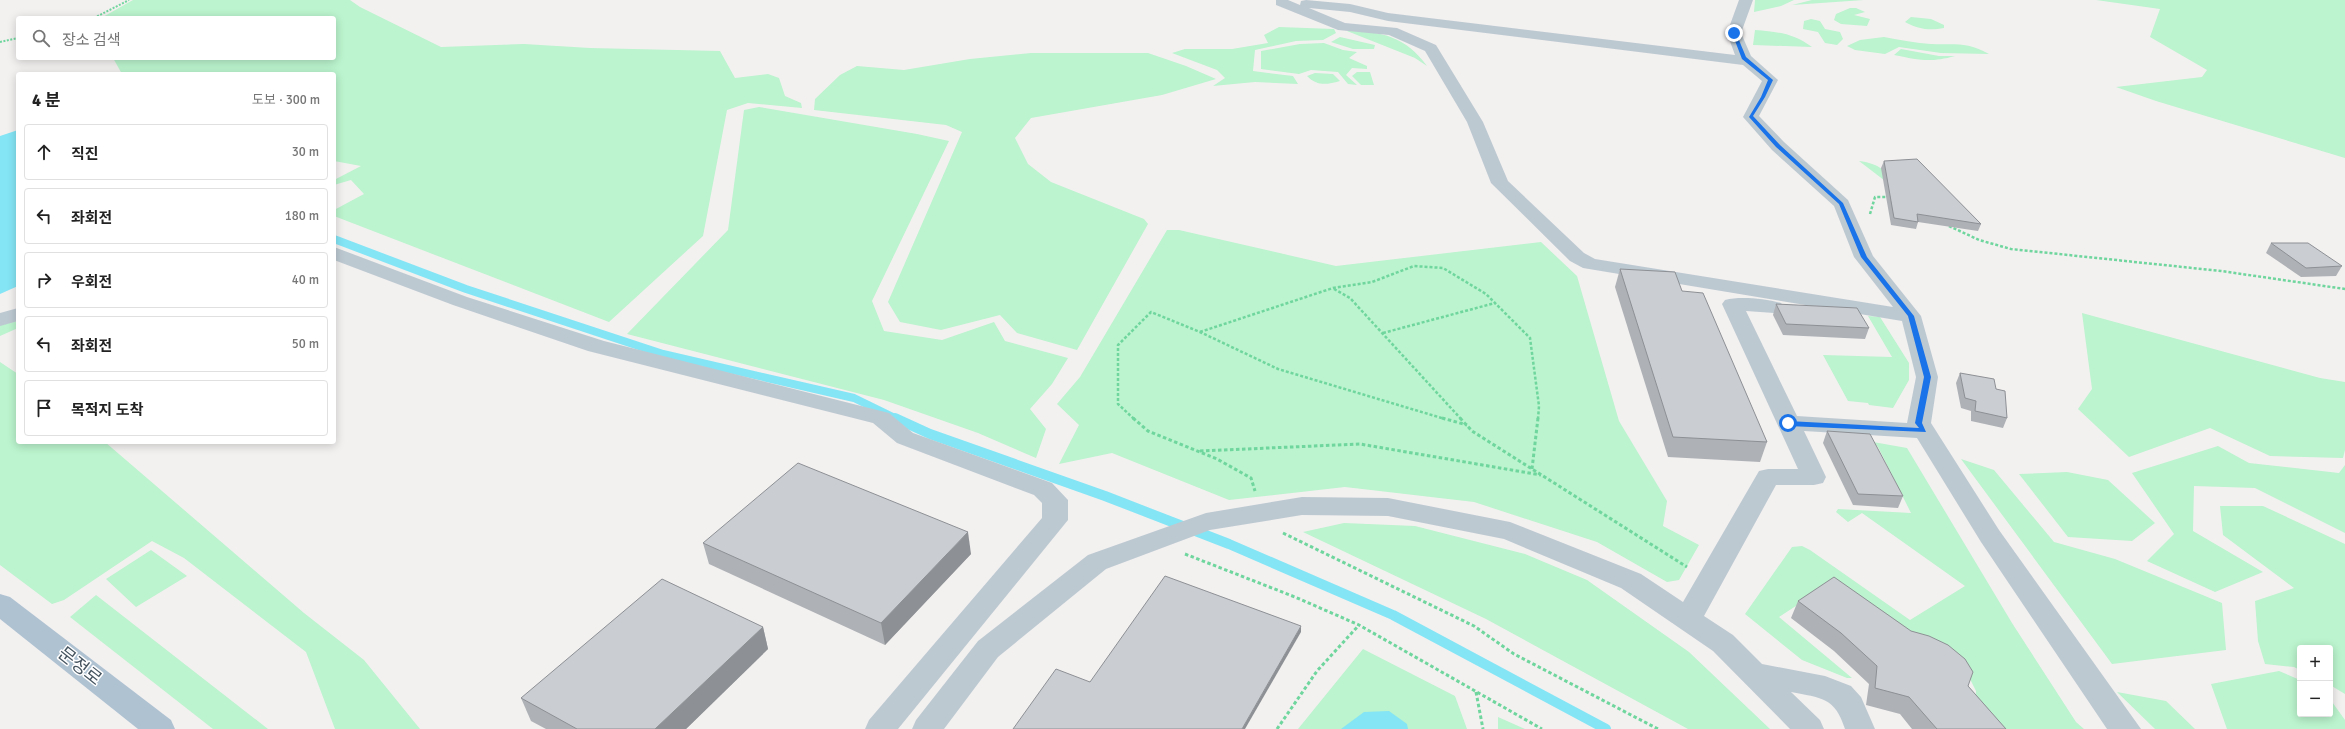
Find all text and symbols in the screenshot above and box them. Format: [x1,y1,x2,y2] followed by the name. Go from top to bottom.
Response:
[16,16,336,60] search box
[1725,24,1743,42] route end
[30,27,52,49] icon: search
[62,31,121,49] text: 장소 검색
[32,90,61,111] text: 4 분
[252,92,320,108] text: 도보 · 300 m
[33,141,55,163] icon: ahead
[292,144,319,160] text: 30 m
[71,145,99,163] text: 직진
[33,205,55,227] icon: left
[285,208,319,224] text: 180 m
[71,209,112,227] text: 좌회전
[33,269,55,291] icon: right
[292,272,319,288] text: 40 m
[71,273,112,291] text: 우회전
[33,333,55,355] icon: left
[292,336,319,352] text: 50 m
[71,337,112,355] text: 좌회전
[33,397,55,419] icon: arrive
[71,401,143,419] text: 목적지 도착
[1779,414,1797,432] route start
[54,642,106,690] street label: 문정로
[2297,645,2333,717] map controls
[2297,645,2333,681] button: +
[2297,681,2333,717] button: −

